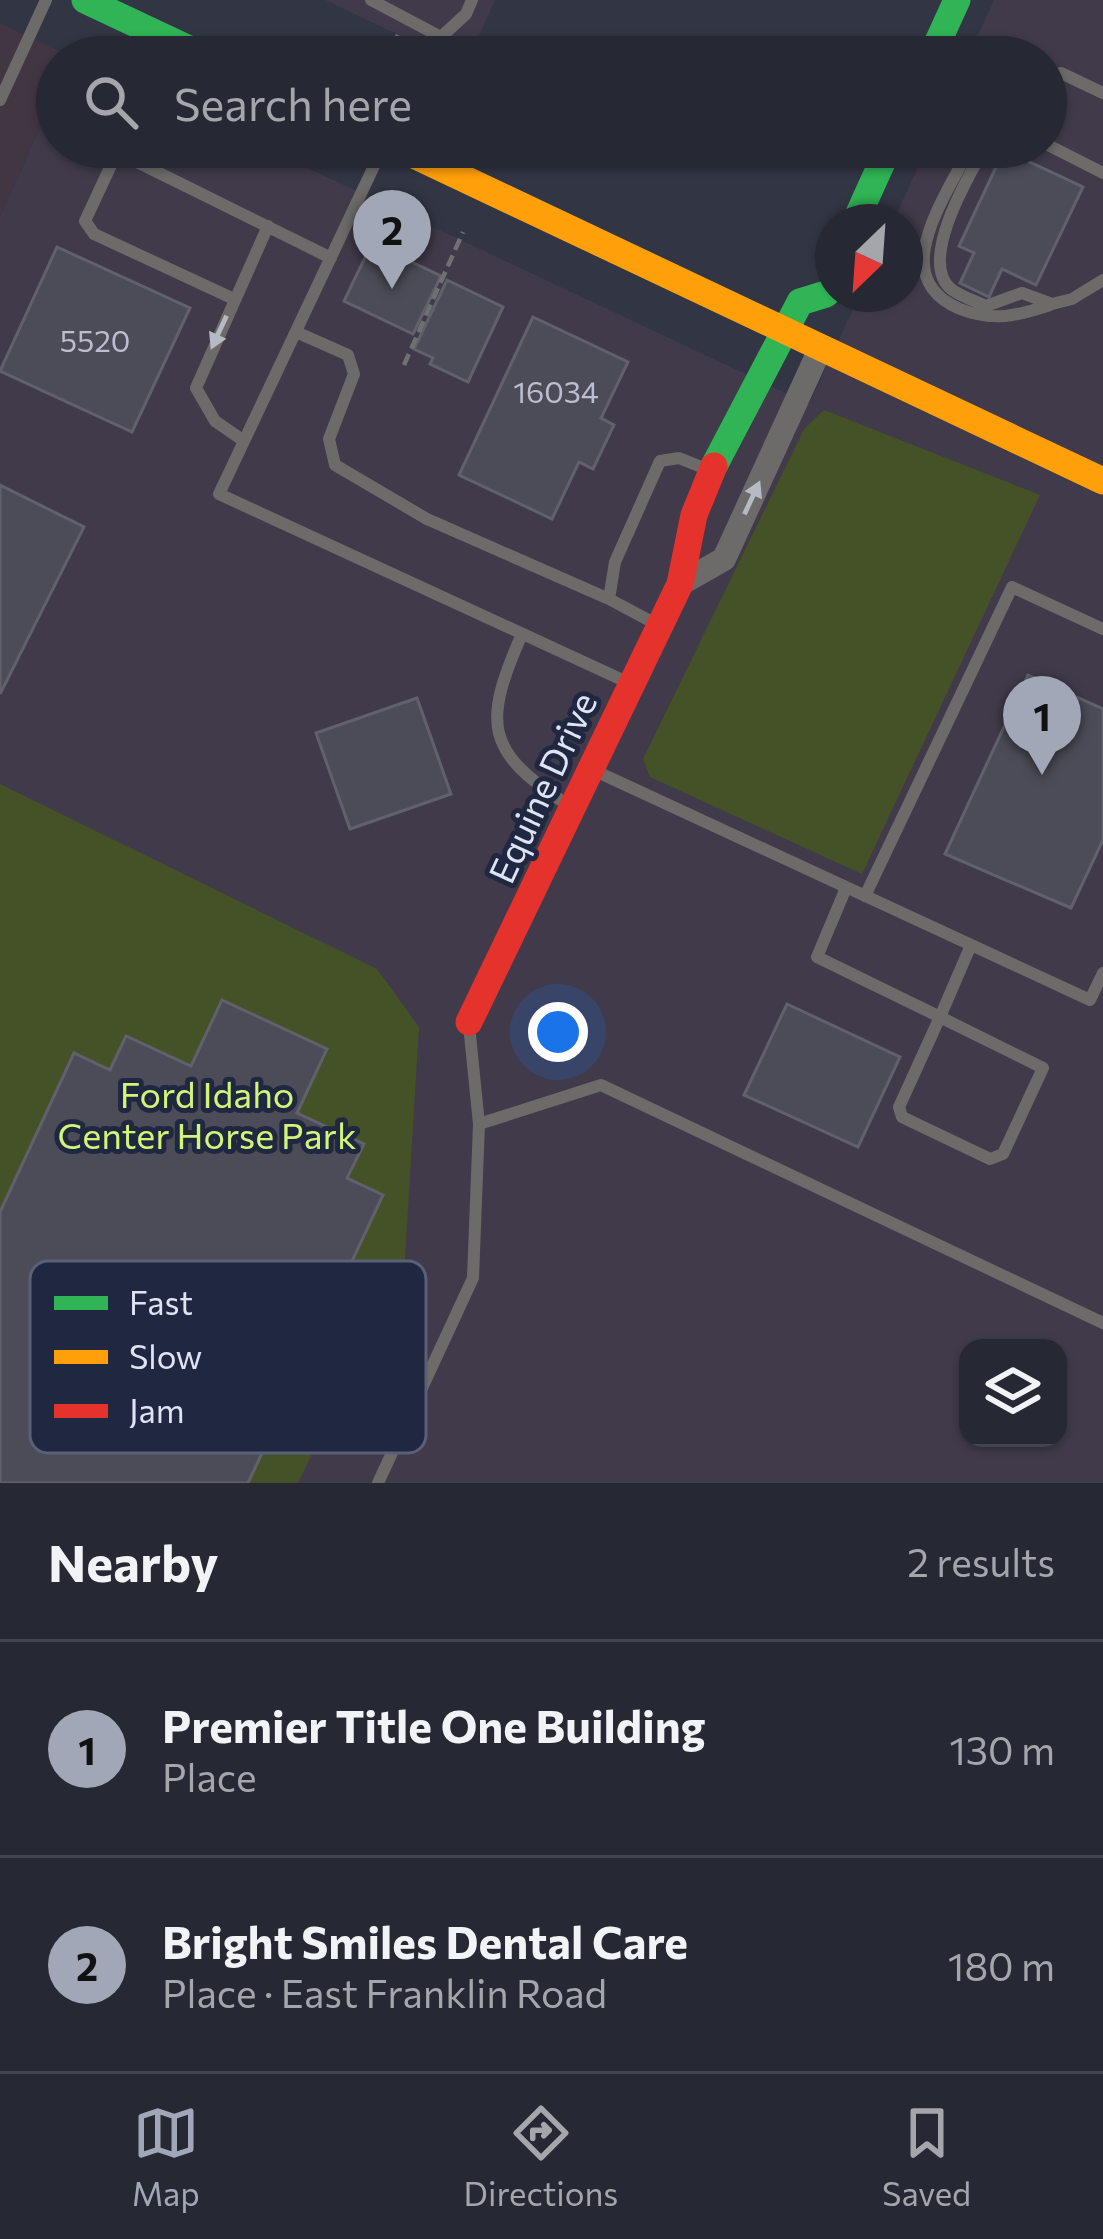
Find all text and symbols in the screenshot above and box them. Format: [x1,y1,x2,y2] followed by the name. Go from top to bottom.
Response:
[36,36,1067,168] search box
[78,69,144,135] icon: search
[174,75,412,130] text: Search here
[353,190,431,289] pin: 2
[815,204,923,312] north arrow
[209,315,229,350] one-way arrow
[60,321,130,358] house number: 5520
[513,372,599,409] house number: 16034
[742,480,762,515] one-way arrow
[1003,676,1081,775] pin: 1
[478,685,604,889] street label: Equine Drive
[528,1002,588,1062] your location
[58,1071,356,1156] park label: Ford Idaho Center Horse Park
[30,1261,426,1453] legend
[129,1281,193,1322] text: Fast
[129,1335,202,1376] text: Slow
[959,1339,1067,1447] map controls
[959,1339,1067,1447] button: layers
[129,1389,185,1430] text: Jam
[48,1530,218,1593] text: Nearby
[907,1537,1055,1585] text: 2 results
[162,1697,705,1752] text: Premier Title One Building
[78,1725,96,1773] text: 1
[949,1725,1055,1773] text: 130 m
[162,1752,257,1800] text: Place
[162,1913,688,1968] text: Bright Smiles Dental Care
[76,1941,98,1989] text: 2
[948,1941,1055,1989] text: 180 m
[162,1968,607,2016] text: Place · East Franklin Road
[132,2100,200,2213] tab: Map
[464,2100,618,2213] tab: Directions
[882,2100,971,2213] tab: Saved

